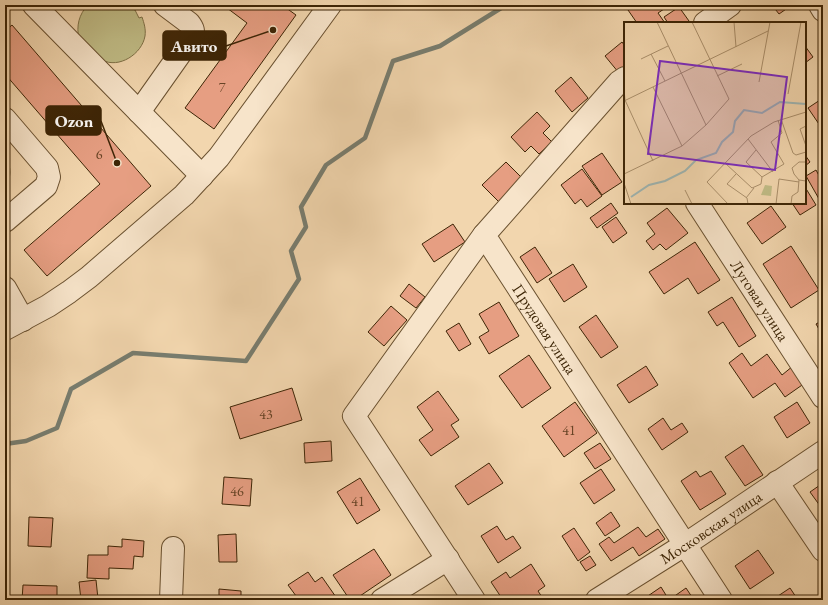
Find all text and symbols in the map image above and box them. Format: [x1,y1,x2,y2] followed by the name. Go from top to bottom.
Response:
[624,22,806,204] inset map
[163,31,226,60] callout: Авито
[170,35,218,57] text: Авито
[219,78,226,96] house number: 7
[46,106,101,135] callout: Ozon
[55,110,94,132] text: Ozon
[96,145,103,163] house number: 6
[726,256,795,345] street label: Луговая улица
[508,279,582,379] street label: Прудовая улица
[259,405,273,423] house number: 43
[562,421,576,439] house number: 41
[230,482,244,500] house number: 46
[656,485,766,568] street label: Московская улица
[351,492,365,510] house number: 41

